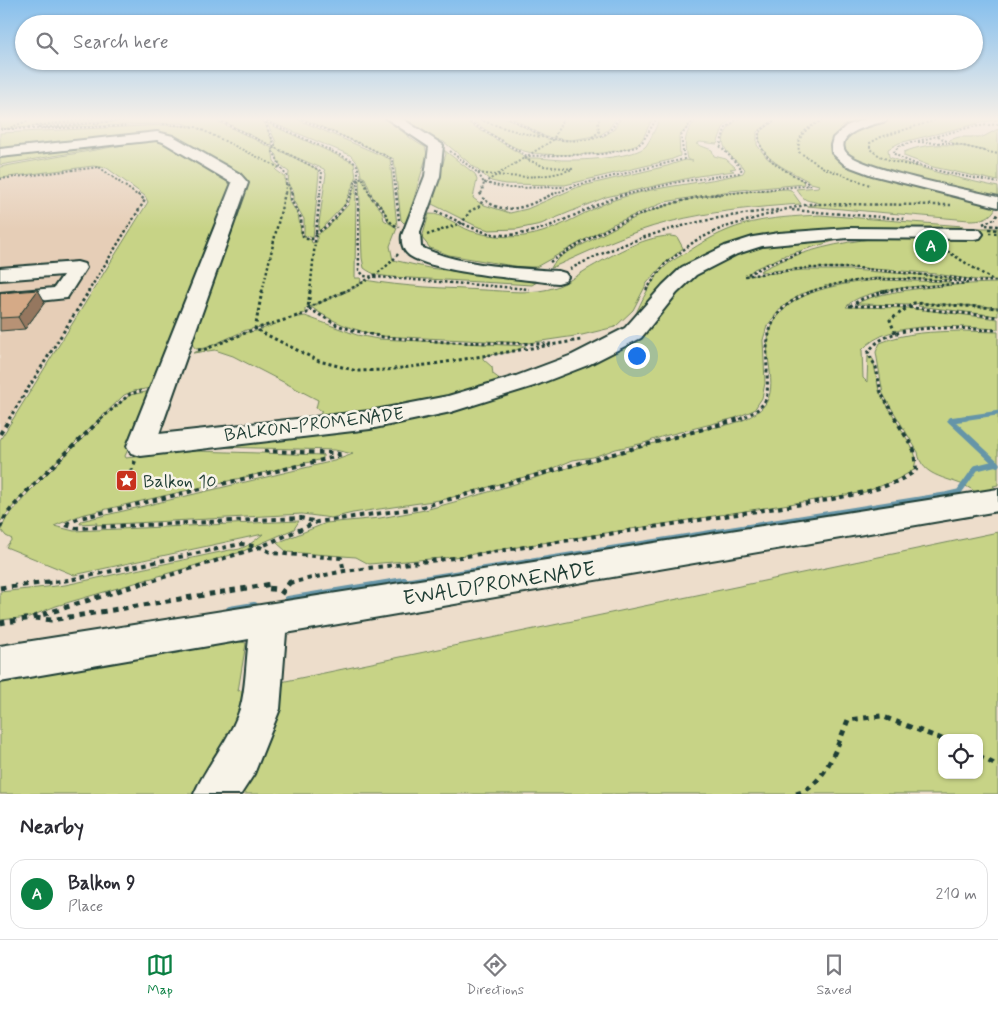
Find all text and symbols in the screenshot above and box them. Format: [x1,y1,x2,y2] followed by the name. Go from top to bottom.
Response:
[15,15,983,70] search box
[33,29,61,57] icon: search
[73,30,169,55] text: Search here
[915,227,947,265] pin: A
[624,343,650,369] your location
[223,402,405,448] street label: BALKON-PROMENADE
[115,469,139,493] place icon: Balkon 10
[143,470,216,494] place label: Balkon 10
[401,555,597,613] street label: EWALDPROMENADE
[938,734,983,779] map controls
[938,734,983,779] button: locate
[20,813,84,841] text: Nearby
[68,871,136,896] text: Balkon 9
[32,884,42,905] text: A
[936,884,977,905] text: 210 m
[68,896,103,917] text: Place
[146,951,174,999] tab: Map
[467,951,524,999] tab: Directions
[816,951,852,999] tab: Saved

